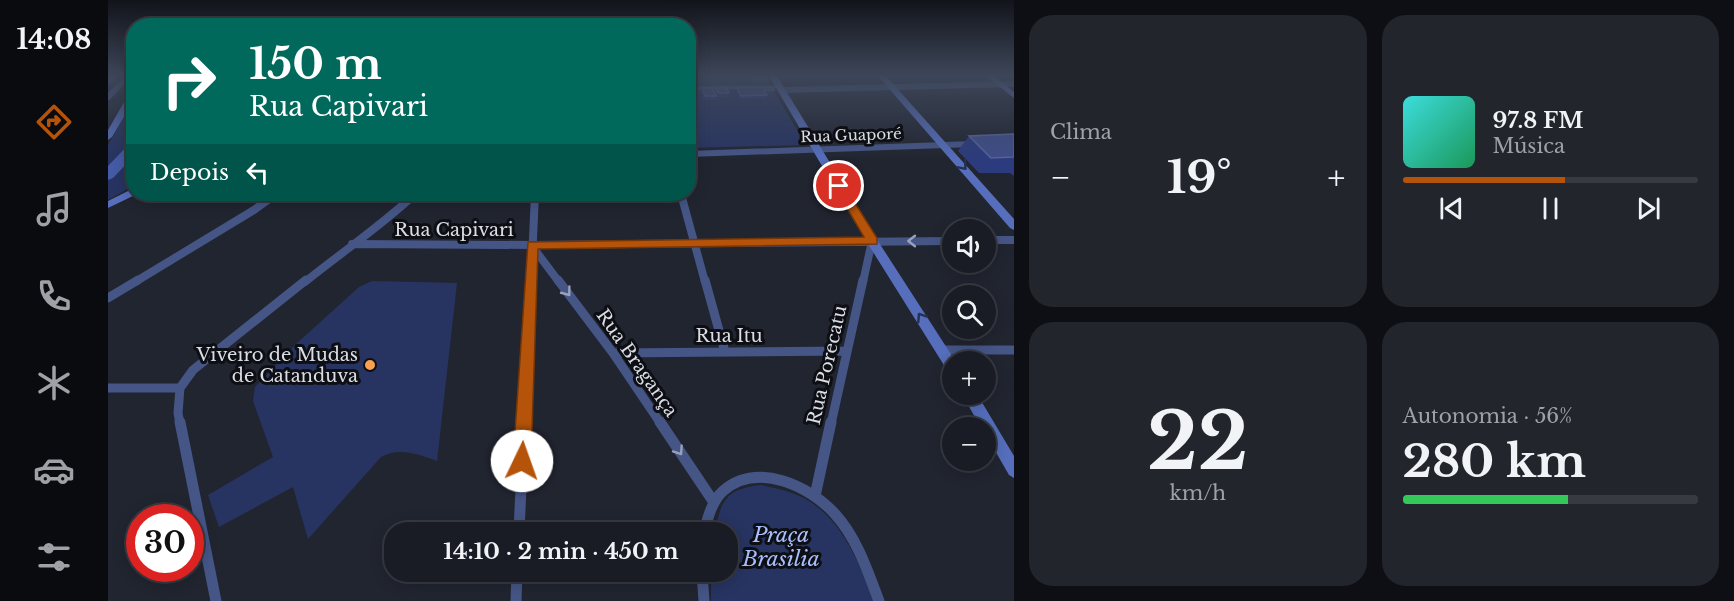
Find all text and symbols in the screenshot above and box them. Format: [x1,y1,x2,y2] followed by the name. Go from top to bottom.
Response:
[17,23,91,56] text: 14:08
[249,38,382,90] text: 150 m
[150,42,228,120] icon: right
[249,90,428,123] text: Rua Capivari
[33,101,75,143] icon: directions
[1493,107,1583,134] text: 97.8 FM
[1050,120,1112,144] text: Clima
[800,124,902,146] street label: Rua Guaporé
[1493,134,1565,158] text: Música
[1167,149,1232,205] text: 19°
[241,156,274,189] icon: left
[1050,157,1071,198] text: −
[1327,157,1345,198] text: +
[150,159,229,186] text: Depois
[956,159,967,170] one-way arrow
[813,160,864,211] pin
[822,169,855,202] icon: arrive
[33,188,75,230] icon: music
[1435,192,1468,225] icon: previous
[1534,192,1567,225] icon: pause
[1632,192,1665,225] icon: next
[394,219,514,241] street label: Rua Capivari
[942,219,996,471] map controls
[942,219,996,273] button: sound
[908,235,917,247] one-way arrow
[33,275,75,317] icon: phone
[942,285,996,339] button: search
[560,286,571,297] one-way arrow
[803,303,851,427] street label: Rua Porecatu
[592,305,682,421] street label: Rua Bragança
[917,313,929,323] one-way arrow
[695,325,763,347] street label: Rua Itu
[195,344,358,387] place label: Viveiro de Mudas de Catanduva
[942,351,996,405] button: +
[363,358,377,372] marker: Viveiro de Mudas de Catanduva
[33,362,75,404] icon: climate
[1147,393,1249,490] text: 22
[1403,404,1573,428] text: Autonomia · 56%
[942,417,996,471] button: −
[490,429,554,493] position arrow
[1403,433,1586,489] text: 280 km
[672,445,683,456] one-way arrow
[33,449,75,491] icon: car
[1169,481,1226,505] text: km/h
[126,504,204,582] speed limit sign: 30
[741,522,820,572] park label: Praça Brasilia
[33,536,75,578] icon: filters
[443,538,679,565] text: 14:10 · 2 min · 450 m

